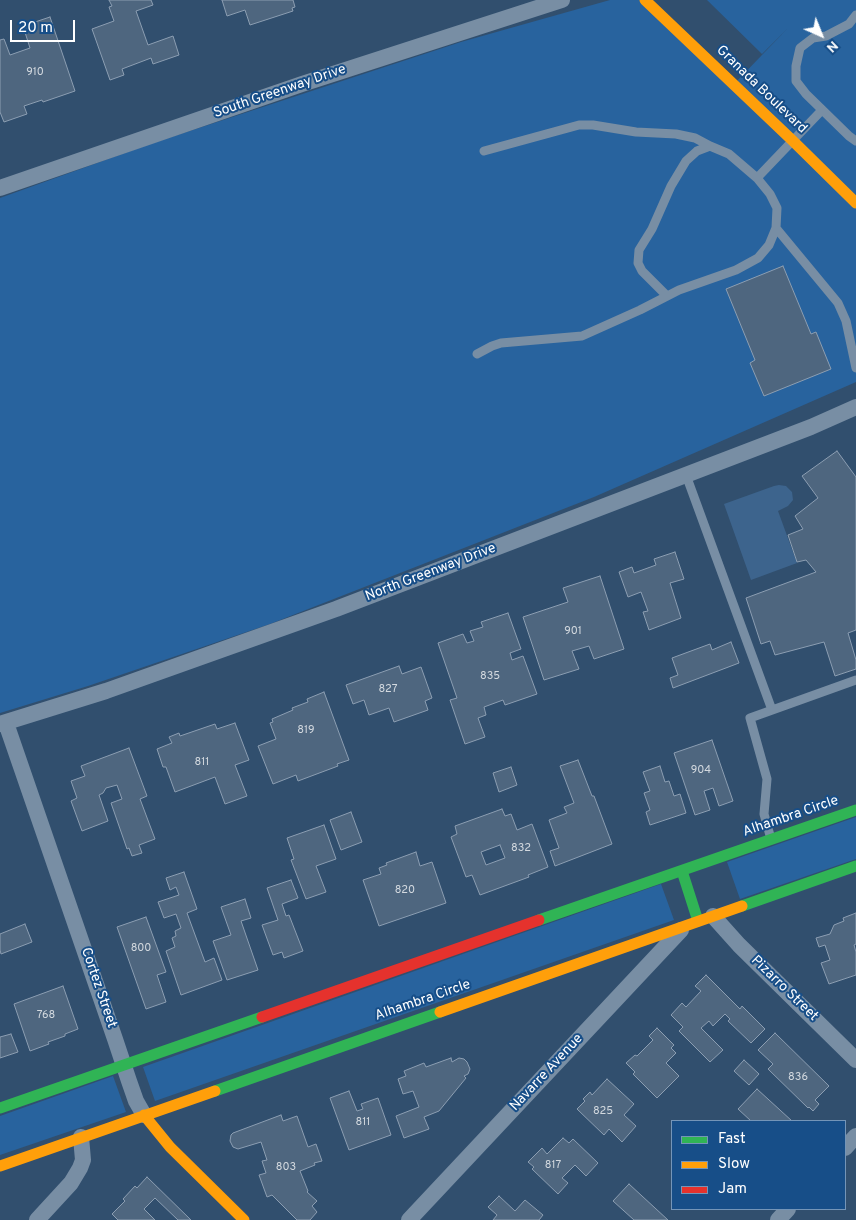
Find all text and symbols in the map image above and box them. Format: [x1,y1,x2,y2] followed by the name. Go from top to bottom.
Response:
[12,10,78,42] scale bar
[796,10,846,60] north arrow
[18,19,53,38] text: 20 m
[822,37,841,56] text: N
[712,42,810,138] street label: Granada Boulevard
[212,61,348,123] street label: South Greenway Drive
[26,66,44,80] house number: 910
[363,540,499,606] street label: North Greenway Drive
[564,625,582,639] house number: 901
[480,670,500,684] house number: 835
[379,683,397,697] house number: 827
[297,724,315,738] house number: 819
[195,756,209,770] house number: 811
[691,764,711,778] house number: 904
[741,793,841,841] street label: Alhambra Circle
[511,842,531,856] house number: 832
[395,884,415,898] house number: 820
[131,942,151,956] house number: 800
[76,946,120,1030] street label: Cortez Street
[747,953,821,1025] street label: Pizarro Street
[373,977,473,1025] street label: Alhambra Circle
[37,1009,55,1023] house number: 768
[507,1031,587,1115] street label: Navarre Avenue
[788,1071,808,1085] house number: 836
[593,1105,613,1119] house number: 825
[356,1116,370,1130] house number: 811
[671,1120,846,1210] legend
[718,1130,746,1149] text: Fast
[718,1155,750,1174] text: Slow
[545,1159,561,1173] house number: 817
[276,1161,296,1175] house number: 803
[718,1180,747,1199] text: Jam

